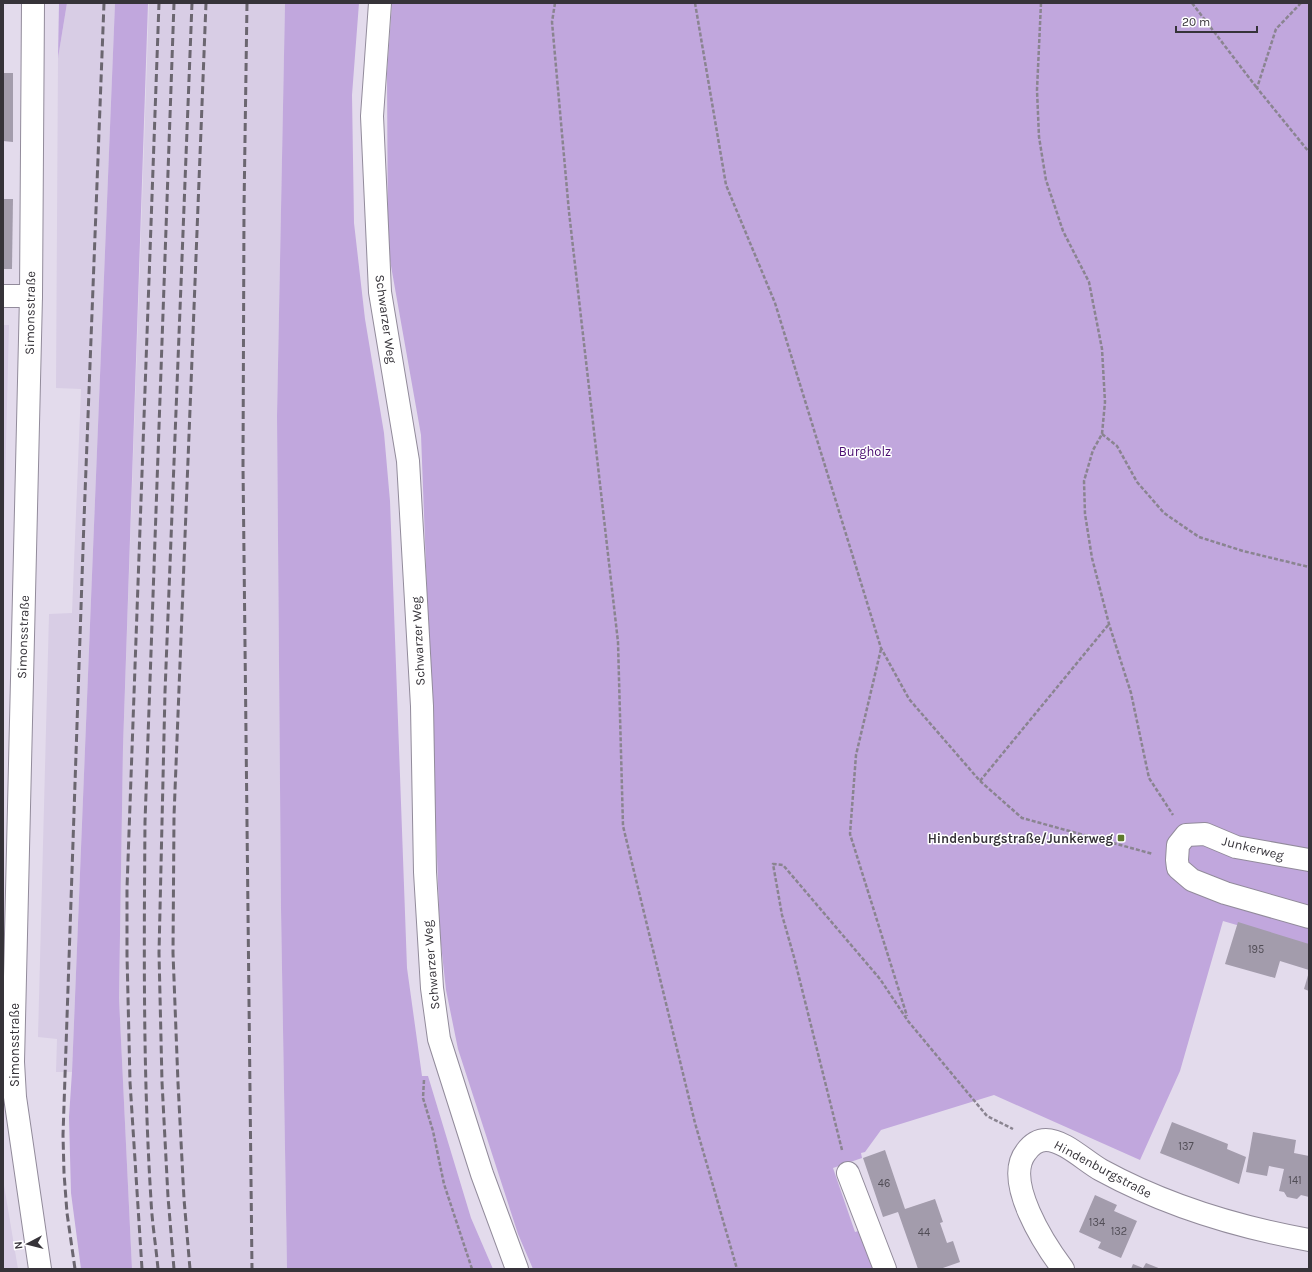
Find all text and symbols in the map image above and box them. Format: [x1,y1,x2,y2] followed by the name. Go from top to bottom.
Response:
[1176,8,1257,34] scale bar
[1182,15,1210,29] text: 20 m
[22,271,38,355] street label: Simonsstraße
[372,274,400,365] street label: Schwarzer Weg
[839,444,891,459] park label: Burgholz
[14,594,32,679] street label: Simonsstraße
[408,595,428,686] street label: Schwarzer Weg
[928,831,1113,846] place label: Hindenburgstraße/Junkerweg
[1116,833,1126,843] marker: Hindenburgstraße/Junkerweg
[1221,833,1286,863] street label: Junkerweg
[420,919,442,1010] street label: Schwarzer Weg
[1248,943,1264,956] house number: 195
[7,1003,22,1087] street label: Simonsstraße
[1052,1137,1155,1201] street label: Hindenburgstraße
[1178,1140,1194,1153] house number: 137
[1288,1174,1302,1187] house number: 141
[878,1177,890,1190] house number: 46
[1089,1216,1105,1229] house number: 134
[8,1224,48,1264] north arrow
[1111,1225,1127,1238] house number: 132
[918,1226,930,1239] house number: 44
[12,1240,26,1250] text: N

